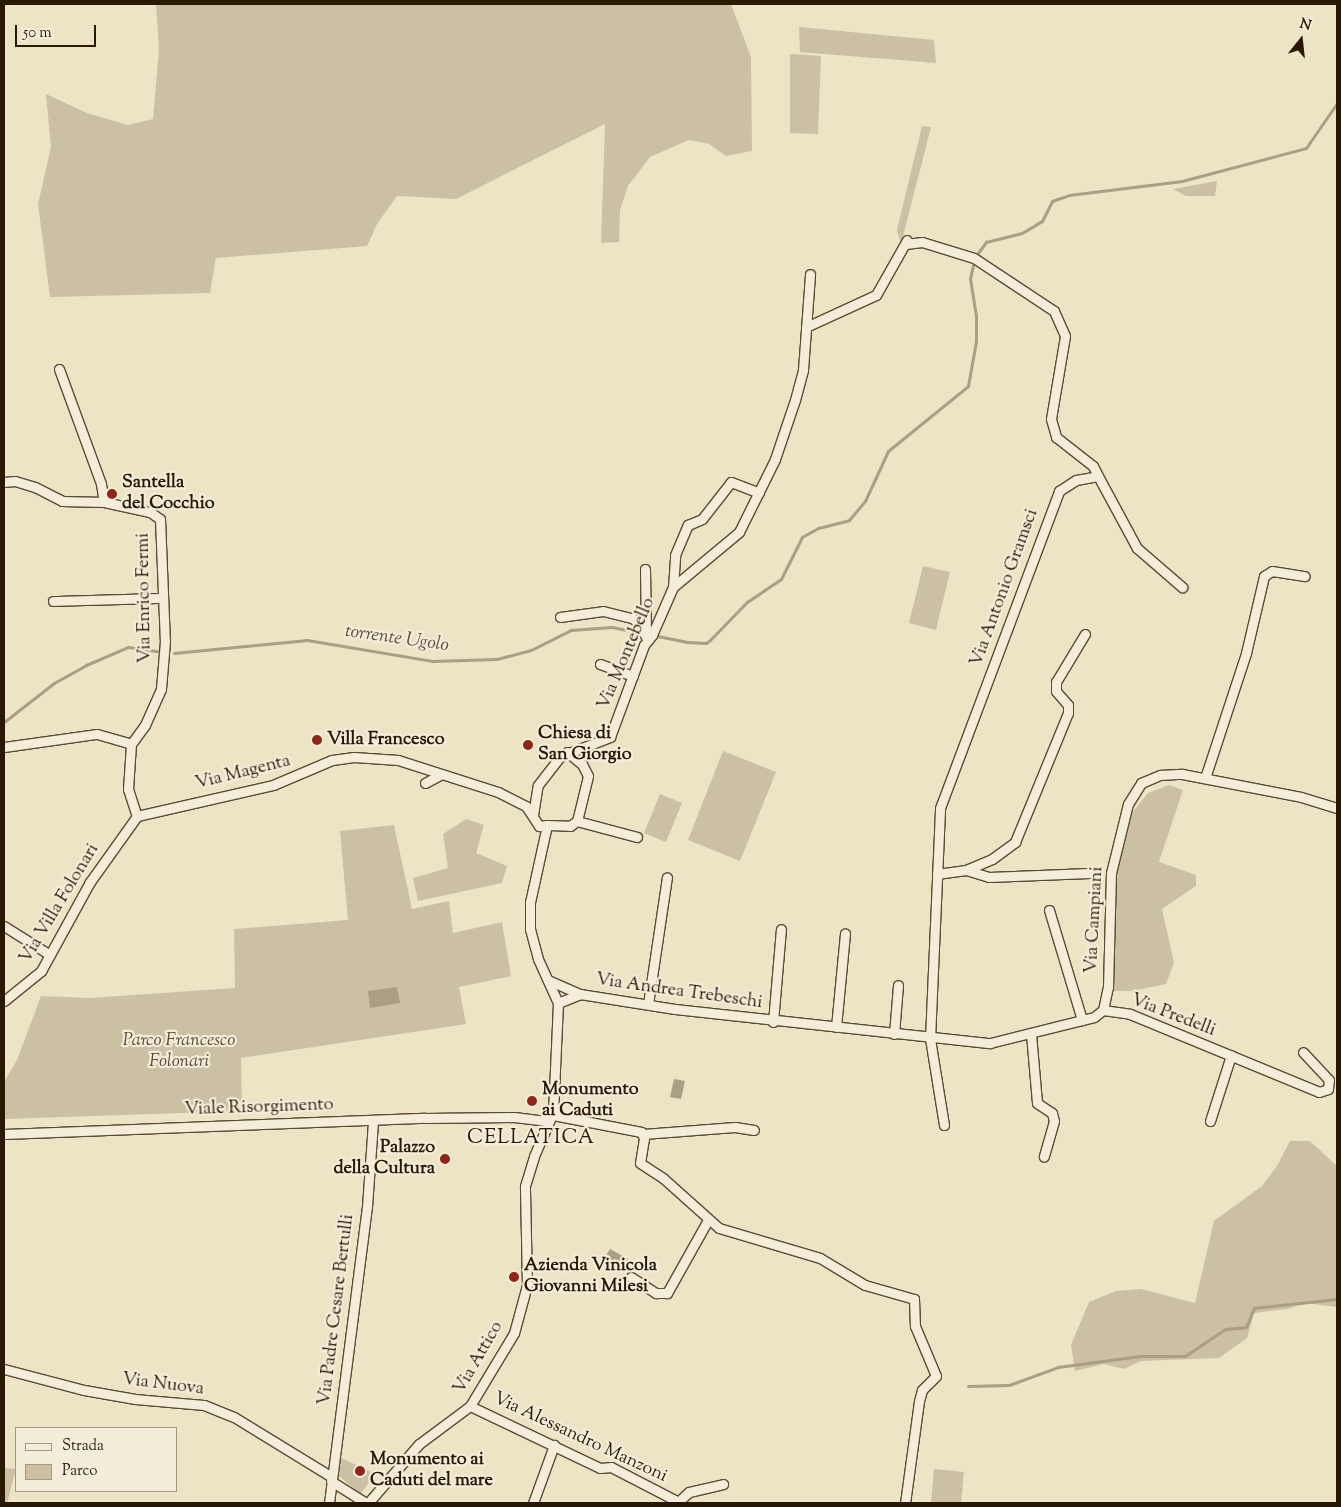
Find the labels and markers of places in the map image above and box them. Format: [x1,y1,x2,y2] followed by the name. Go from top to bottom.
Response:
[122,473,215,516] place label: Santella del Cocchio
[106,488,118,500] marker: Santella del Cocchio
[538,724,631,766] place label: Chiesa di San Giorgio
[327,729,445,751] place label: Villa Francesco
[311,734,323,746] marker: Villa Francesco
[522,739,534,751] marker: Chiesa di San Giorgio
[542,1080,638,1122] place label: Monumento ai Caduti
[526,1095,538,1107] marker: Monumento ai Caduti
[333,1138,435,1180] place label: Palazzo della Cultura
[439,1153,451,1165] marker: Palazzo della Cultura
[524,1256,657,1298] place label: Azienda Vinicola Giovanni Milesi
[508,1271,520,1283] marker: Azienda Vinicola Giovanni Milesi
[370,1450,493,1492] place label: Monumento ai Caduti del mare
[354,1465,366,1477] marker: Monumento ai Caduti del mare

